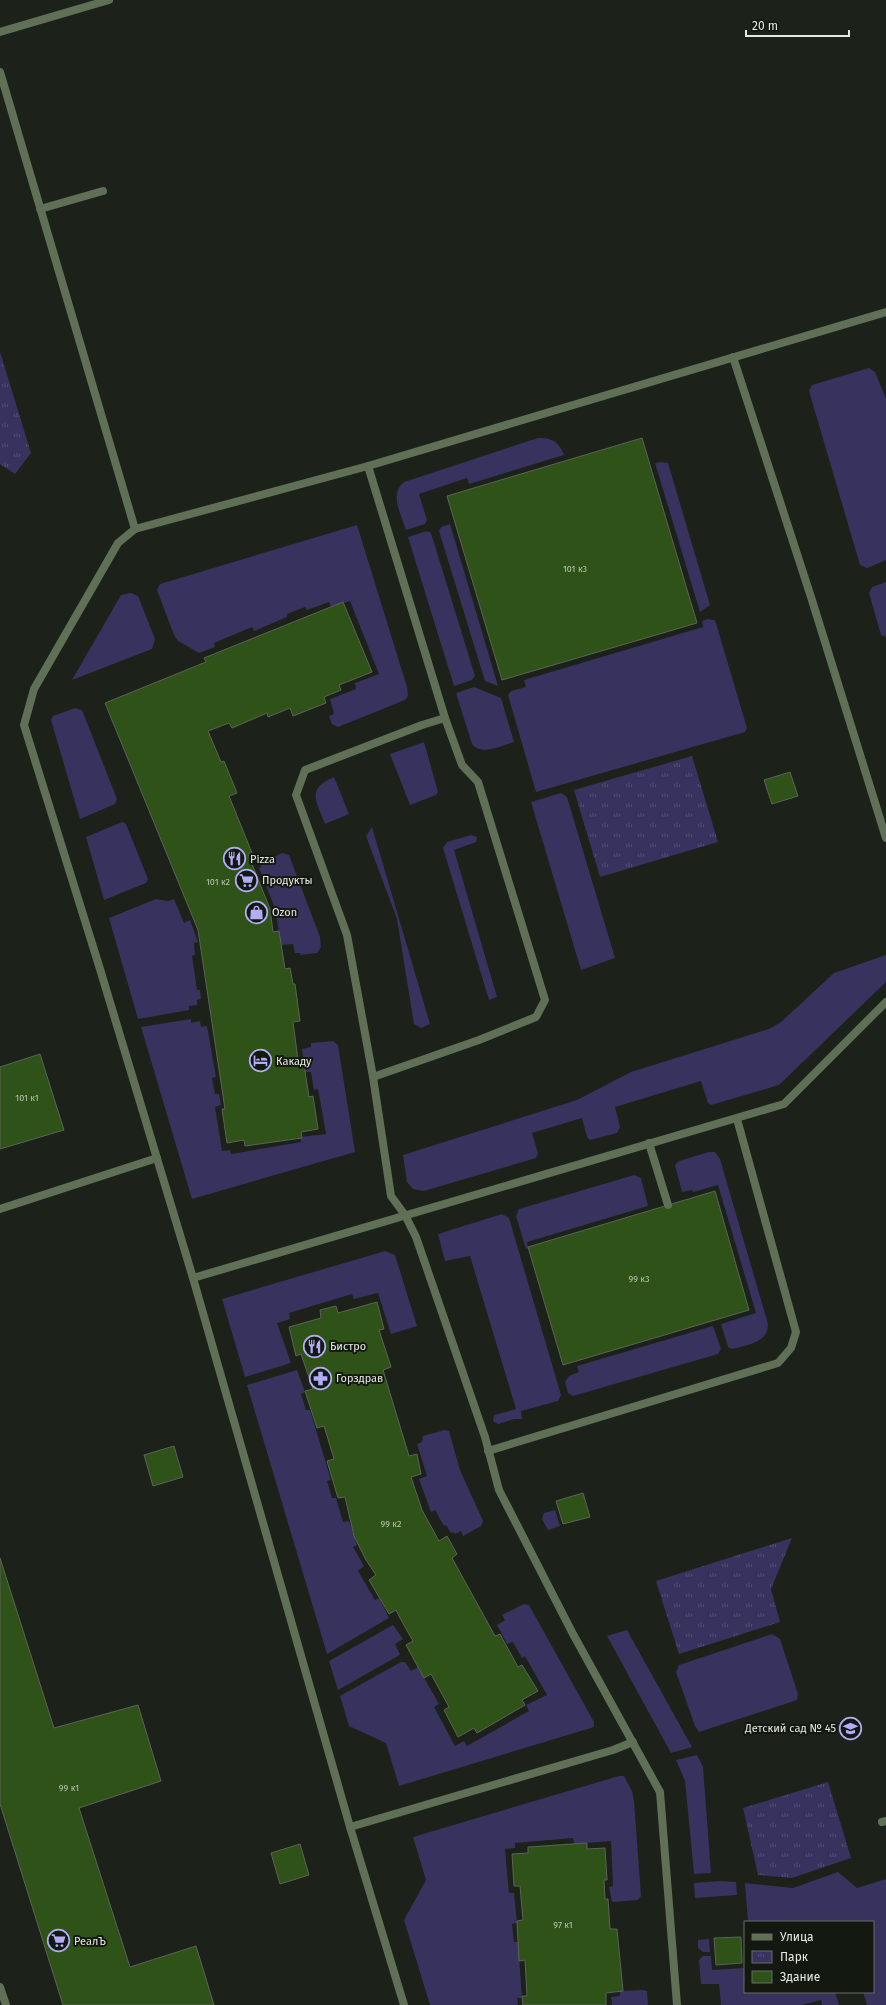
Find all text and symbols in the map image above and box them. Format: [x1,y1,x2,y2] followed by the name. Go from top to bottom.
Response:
[746,12,849,38] scale bar
[752,19,778,33] text: 20 m
[563,564,587,574] house number: 101 к3
[221,846,247,872] restaurant icon: Pizza
[250,853,275,866] place label: Pizza
[233,867,259,893] supermarket icon: Продукты
[262,874,313,887] place label: Продукты
[206,877,230,887] house number: 101 к2
[243,899,269,925] shop icon: Ozon
[272,906,297,919] place label: Ozon
[247,1048,273,1074] hotel icon: Какаду
[276,1055,312,1068] place label: Какаду
[15,1093,39,1103] house number: 101 к1
[629,1274,650,1284] house number: 99 к3
[302,1333,328,1359] restaurant icon: Бистро
[330,1340,366,1353] place label: Бистро
[307,1365,333,1391] pharmacy icon: Горздрав
[336,1372,383,1385] place label: Горздрав
[381,1519,401,1529] house number: 99 к2
[838,1715,864,1741] school or university icon: Детский сад № 45
[744,1722,836,1735] place label: Детский сад № 45
[59,1783,79,1793] house number: 99 к1
[553,1920,573,1930] house number: 97 к1
[744,1921,874,1993] legend
[45,1928,71,1954] supermarket icon: РеалЪ
[780,1930,814,1944] text: Улица
[74,1935,106,1948] place label: РеалЪ
[780,1950,809,1964] text: Парк
[780,1970,820,1984] text: Здание

